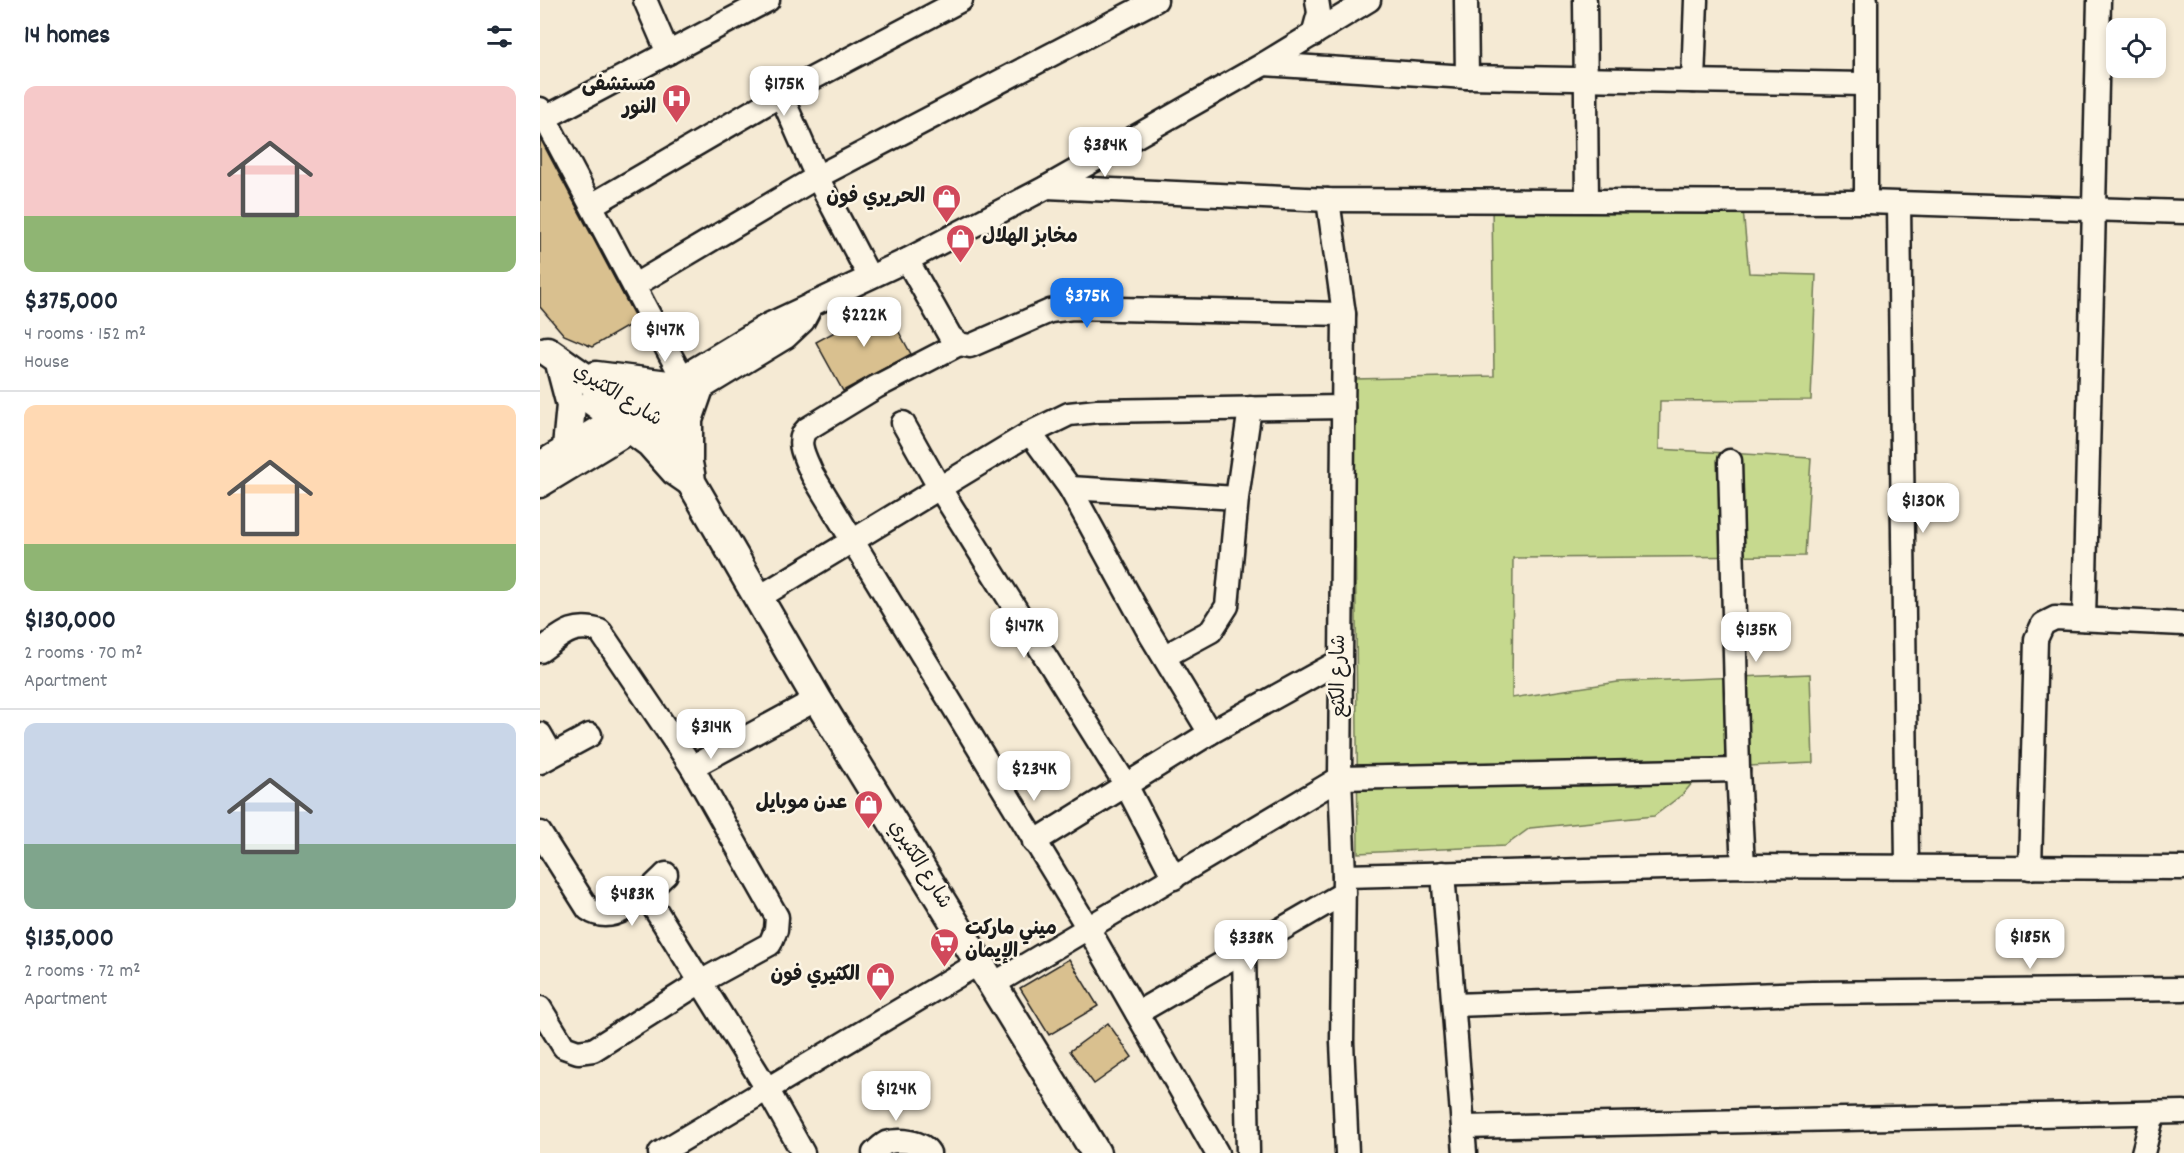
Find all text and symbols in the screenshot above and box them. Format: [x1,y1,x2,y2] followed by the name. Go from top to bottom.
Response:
[24,18,110,55] text: 14 homes
[2106,18,2166,78] map controls
[2106,18,2166,78] button: locate
[483,20,516,53] icon: filters
[742,66,826,117] pin: $175K
[764,71,804,99] text: $175K
[582,72,656,123] place label: مستشفى النور
[661,82,693,124] hospital icon: مستشفى النور
[216,125,324,233] icon: home
[1063,127,1147,178] pin: $384K
[1083,132,1127,160] text: $384K
[930,182,962,224] shop icon: الحريري فون
[826,184,925,212] place label: الحريري فون
[945,222,977,264] shop icon: مخابز الهلال
[982,224,1078,252] place label: مخابز الهلال
[1045,278,1129,329] pin: $375K
[1064,283,1110,311] text: $375K
[24,284,118,321] text: $375,000
[822,297,906,348] pin: $222K
[841,302,887,330] text: $222K
[623,312,707,363] pin: $147K
[645,317,685,345] text: $147K
[24,321,146,349] text: 4 rooms · 152 m²
[24,349,69,377] text: House
[567,358,667,434] street label: شارع الكثيري
[216,444,324,552] icon: home
[1881,483,1965,534] pin: $130K
[1901,488,1945,516] text: $130K
[24,603,116,640] text: $130,000
[982,608,1066,659] pin: $147K
[1714,612,1798,663] pin: $135K
[1004,613,1044,641] text: $147K
[1735,617,1777,645] text: $135K
[1326,634,1354,718] street label: شارع الكثع
[24,640,143,668] text: 2 rooms · 70 m²
[24,668,107,696] text: Apartment
[669,709,753,760] pin: $314K
[691,714,731,742] text: $314K
[992,751,1076,802] pin: $234K
[1011,756,1057,784] text: $234K
[216,762,324,870] icon: home
[852,788,884,830] shop icon: عدن موبايل
[756,790,847,818] place label: عدن موبايل
[881,815,957,915] street label: شارع الكثيري
[590,876,674,927] pin: $483K
[610,881,654,909] text: $483K
[965,916,1057,967] place label: ميني ماركت الإيمان
[1988,919,2072,970] pin: $185K
[1209,920,1293,971] pin: $338K
[24,921,114,958] text: $135,000
[2009,924,2051,952] text: $185K
[1228,925,1274,953] text: $338K
[928,926,960,968] supermarket icon: ميني ماركت الإيمان
[24,958,140,986] text: 2 rooms · 72 m²
[865,960,897,1002] shop icon: الكثيري فون
[770,962,860,990] place label: الكثيري فون
[24,986,107,1014] text: Apartment
[854,1071,938,1122] pin: $124K
[876,1076,916,1104] text: $124K

